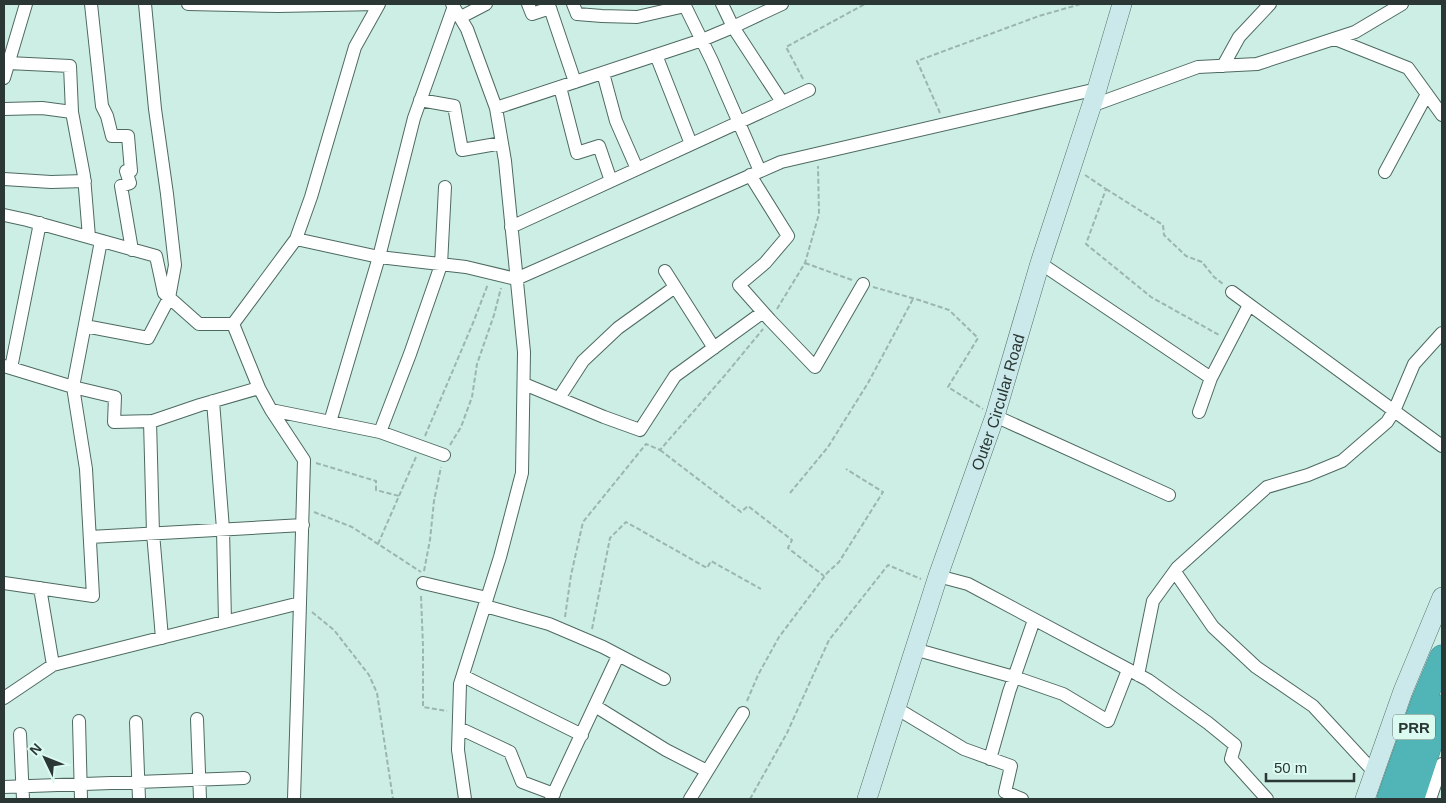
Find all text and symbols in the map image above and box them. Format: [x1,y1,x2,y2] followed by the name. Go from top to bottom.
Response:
[968,332,1027,473] street label: Outer Circular Road
[1393,714,1435,740] road number: PRR
[20,733,70,783] north arrow
[26,740,45,758] text: N
[1266,750,1354,782] scale bar
[1274,759,1307,776] text: 50 m

